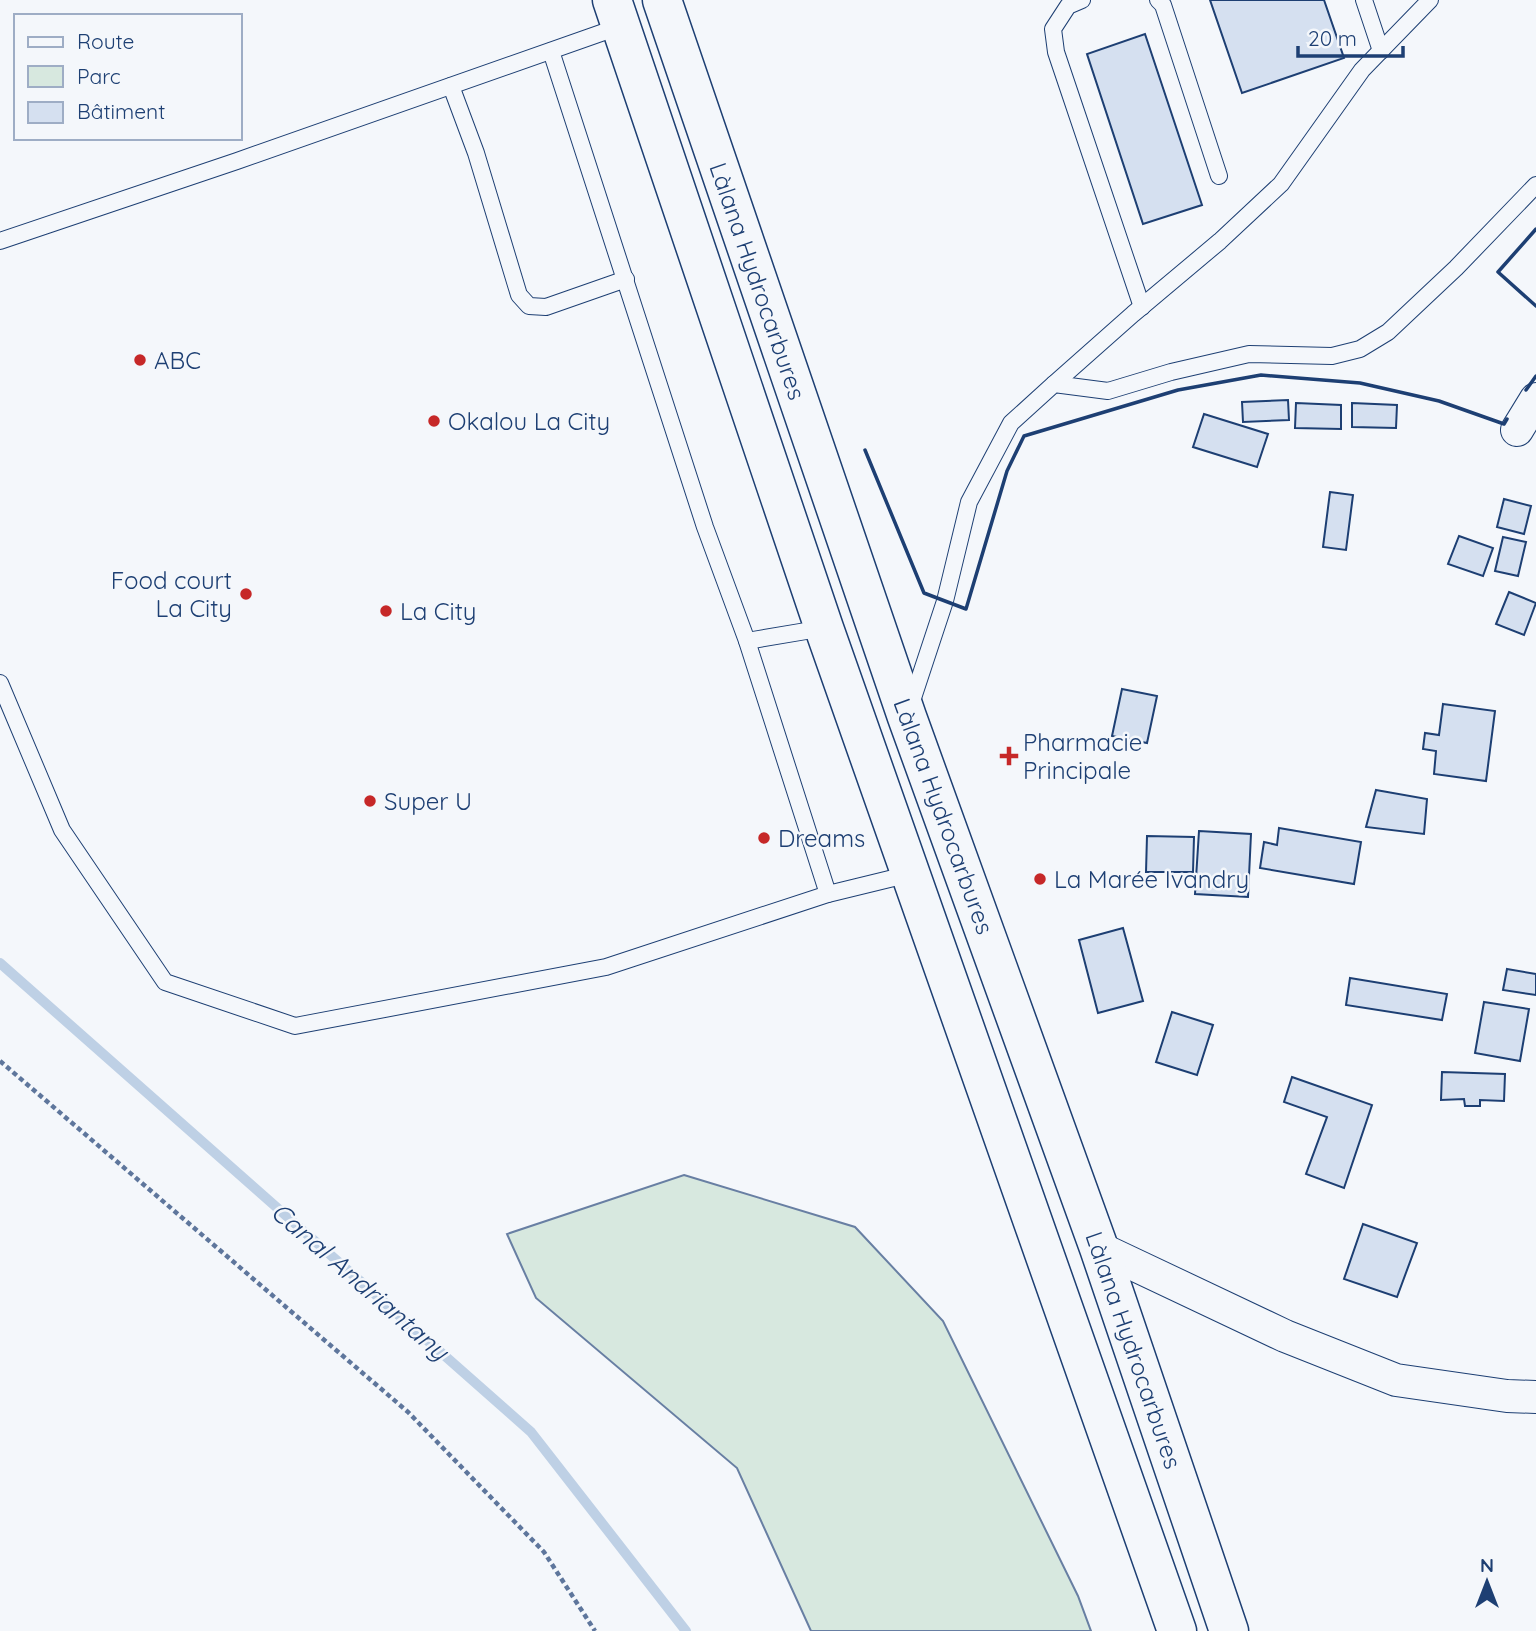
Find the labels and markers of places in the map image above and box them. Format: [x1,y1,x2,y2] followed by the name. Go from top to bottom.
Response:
[154,345,201,375] place label: ABC
[132,352,148,368] marker: ABC
[448,406,610,436] place label: Okalou La City
[426,413,442,429] marker: Okalou La City
[111,565,232,623] place label: Food court La City
[238,586,254,602] marker: Food court La City
[400,596,476,626] place label: La City
[378,603,394,619] marker: La City
[1023,727,1142,785] place label: Pharmacie Principale
[1001,748,1017,764] marker: Pharmacie Principale
[384,786,472,816] place label: Super U
[362,793,378,809] marker: Super U
[778,823,865,853] place label: Dreams
[756,830,772,846] marker: Dreams
[1054,864,1249,894] place label: La Marée Ivandry
[1032,871,1048,887] marker: La Marée Ivandry

